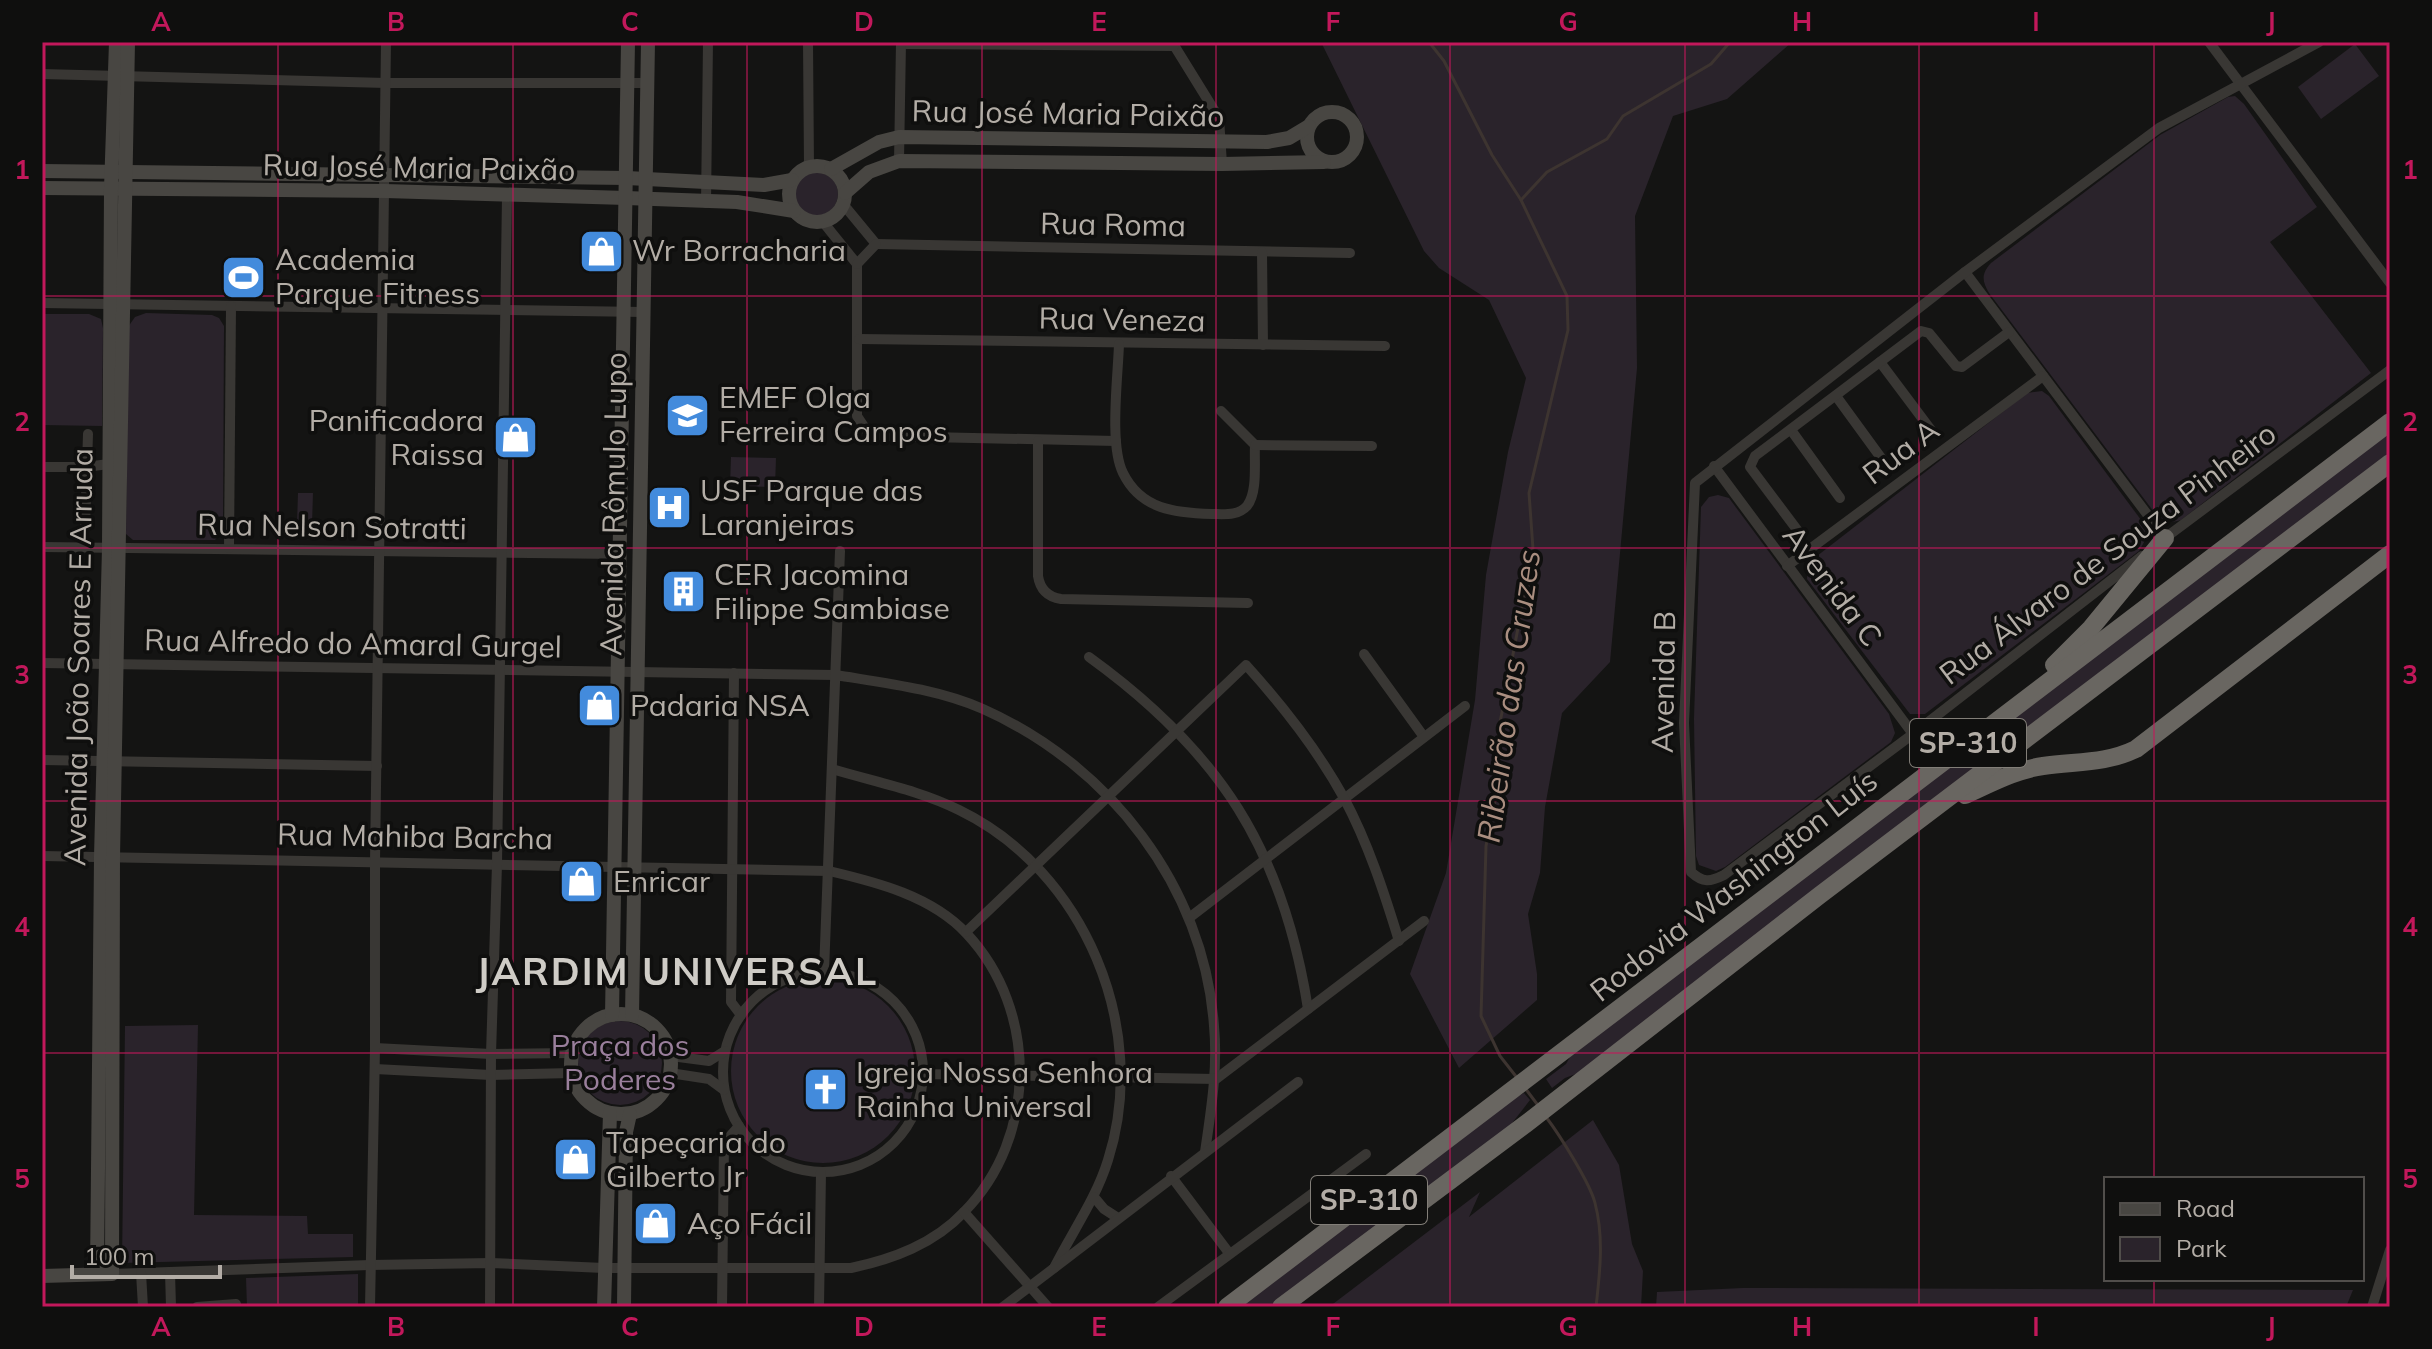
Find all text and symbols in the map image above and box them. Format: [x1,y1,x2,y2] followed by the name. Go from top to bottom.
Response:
[151,5,171,38] text: A
[387,5,405,38] text: B
[621,5,639,38] text: C
[854,5,874,38] text: D
[1091,5,1107,38] text: E
[1326,5,1341,38] text: F
[1558,5,1578,38] text: G
[1792,5,1812,38] text: H
[2032,5,2040,38] text: I
[2266,5,2276,38] text: J
[911,91,1225,135] street label: Rua José Maria Paixão
[262,145,576,189] street label: Rua José Maria Paixão
[14,153,30,186] text: 1
[2402,153,2418,186] text: 1
[1040,204,1186,244] street label: Rua Roma
[577,227,625,275] shop icon: Wr Borracharia
[632,231,846,269] place label: Wr Borracharia
[275,240,480,312] place label: Academia Parque Fitness
[220,253,268,301] sports icon: Academia Parque Fitness
[1038,299,1206,339] street label: Rua Veneza
[591,352,635,656] street label: Avenida Rômulo Lupo
[719,378,948,450] place label: EMEF Olga Ferreira Campos
[664,391,712,439] school or university icon: EMEF Olga Ferreira Campos
[309,401,484,473] place label: Panificadora Raissa
[14,405,30,438] text: 2
[2402,405,2418,438] text: 2
[1855,410,1946,492] street label: Rua A
[491,414,539,462] shop icon: Panificadora Raissa
[1931,414,2283,692] street label: Rua Álvaro de Souza Pinheiro
[55,448,101,866] street label: Avenida João Soares E Arruda
[700,471,923,543] place label: USF Parque das Laranjeiras
[645,484,693,532] hospital icon: USF Parque das Laranjeiras
[197,505,467,547] street label: Rua Nelson Sotratti
[1775,517,1891,654] street label: Avenida C
[1468,547,1548,845] water label: Ribeirão das Cruzes
[714,555,950,627] place label: CER Jacomina Filippe Sambiase
[659,568,707,616] building icon: CER Jacomina Filippe Sambiase
[1643,611,1683,753] street label: Avenida B
[144,620,562,666] street label: Rua Alfredo do Amaral Gurgel
[14,658,30,691] text: 3
[2402,658,2418,691] text: 3
[575,682,623,730] shop icon: Padaria NSA
[630,686,810,724] place label: Padaria NSA
[1910,719,2026,767] road number: SP-310
[1582,761,1885,1009] street label: Rodovia Washington Luís
[277,815,553,857] street label: Rua Mahiba Barcha
[558,858,606,906] shop icon: Enricar
[613,862,710,900] place label: Enricar
[14,910,30,943] text: 4
[2402,910,2418,943] text: 4
[476,947,878,995] district label: JARDIM UNIVERSAL
[551,1026,689,1098] park label: Praça dos Poderes
[856,1053,1153,1125] place label: Igreja Nossa Senhora Rainha Universal
[801,1066,849,1114] church icon: Igreja Nossa Senhora Rainha Universal
[606,1123,786,1195] place label: Tapeçaria do Gilberto Jr
[551,1136,599,1184] shop icon: Tapeçaria do Gilberto Jr
[14,1162,30,1195] text: 5
[2402,1162,2418,1195] text: 5
[1311,1176,1427,1224] road number: SP-310
[2104,1177,2364,1281] legend
[2176,1193,2235,1223] text: Road
[632,1200,680,1248] shop icon: Aço Fácil
[687,1204,812,1242] place label: Aço Fácil
[72,1229,220,1279] scale bar
[2176,1233,2227,1263] text: Park
[84,1241,155,1271] text: 100 m
[151,1310,171,1343] text: A
[387,1310,405,1343] text: B
[621,1310,639,1343] text: C
[854,1310,874,1343] text: D
[1091,1310,1107,1343] text: E
[1326,1310,1341,1343] text: F
[1558,1310,1578,1343] text: G
[1792,1310,1812,1343] text: H
[2032,1310,2040,1343] text: I
[2266,1310,2276,1343] text: J

